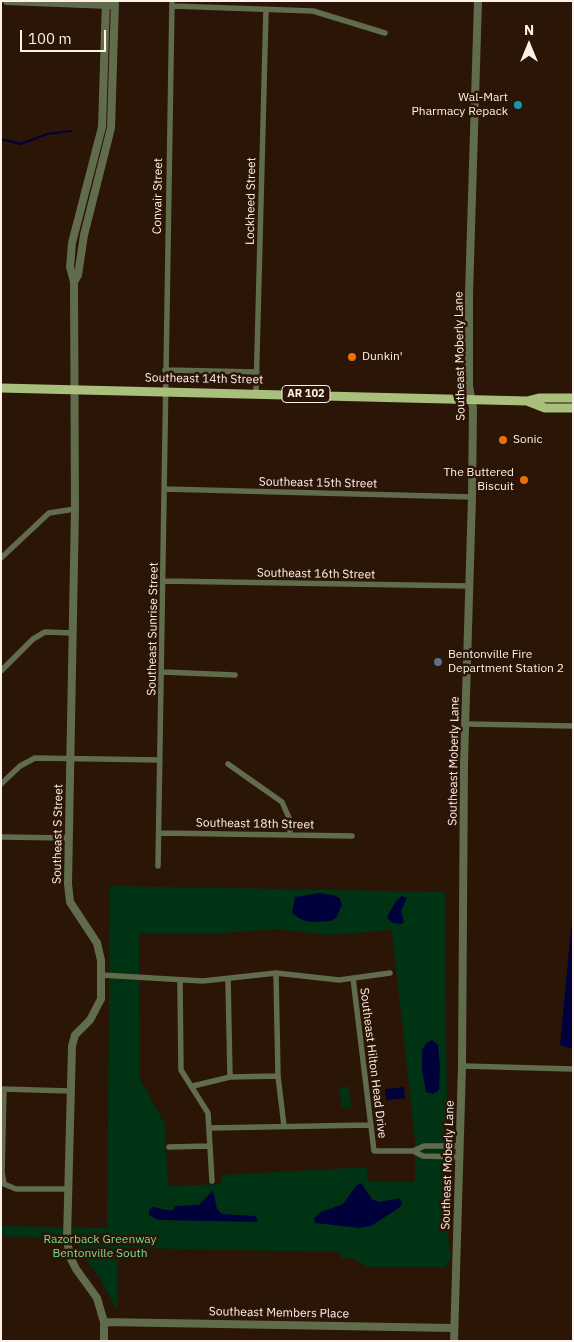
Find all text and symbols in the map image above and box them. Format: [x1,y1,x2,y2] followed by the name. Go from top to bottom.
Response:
[22,20,109,52] scale bar
[504,20,554,70] north arrow
[524,21,534,39] text: N
[28,29,72,48] text: 100 m
[412,91,508,119] place label: Wal-Mart Pharmacy Repack
[512,99,524,111] marker: Wal-Mart Pharmacy Repack
[243,157,259,245] street label: Lockheed Street
[150,158,166,234] street label: Convair Street
[452,291,468,421] street label: Southeast Moberly Lane
[362,350,403,364] place label: Dunkin'
[346,351,358,363] marker: Dunkin'
[145,371,263,387] street label: Southeast 14th Street
[282,386,330,402] road number: AR 102
[513,433,543,447] place label: Sonic
[497,434,509,446] marker: Sonic
[444,466,514,494] place label: The Buttered Biscuit
[518,474,530,486] marker: The Buttered Biscuit
[259,475,377,491] street label: Southeast 15th Street
[145,562,161,696] street label: Southeast Sunrise Street
[257,566,375,582] street label: Southeast 16th Street
[448,648,564,676] place label: Bentonville Fire Department Station 2
[432,656,444,668] marker: Bentonville Fire Department Station 2
[446,696,462,826] street label: Southeast Moberly Lane
[50,784,66,884] street label: Southeast S Street
[196,816,314,832] street label: Southeast 18th Street
[357,987,389,1139] street label: Southeast Hilton Head Drive
[439,1100,457,1230] street label: Southeast Moberly Lane
[43,1233,157,1261] park label: Razorback Greenway Bentonville South
[209,1305,349,1321] street label: Southeast Members Place

